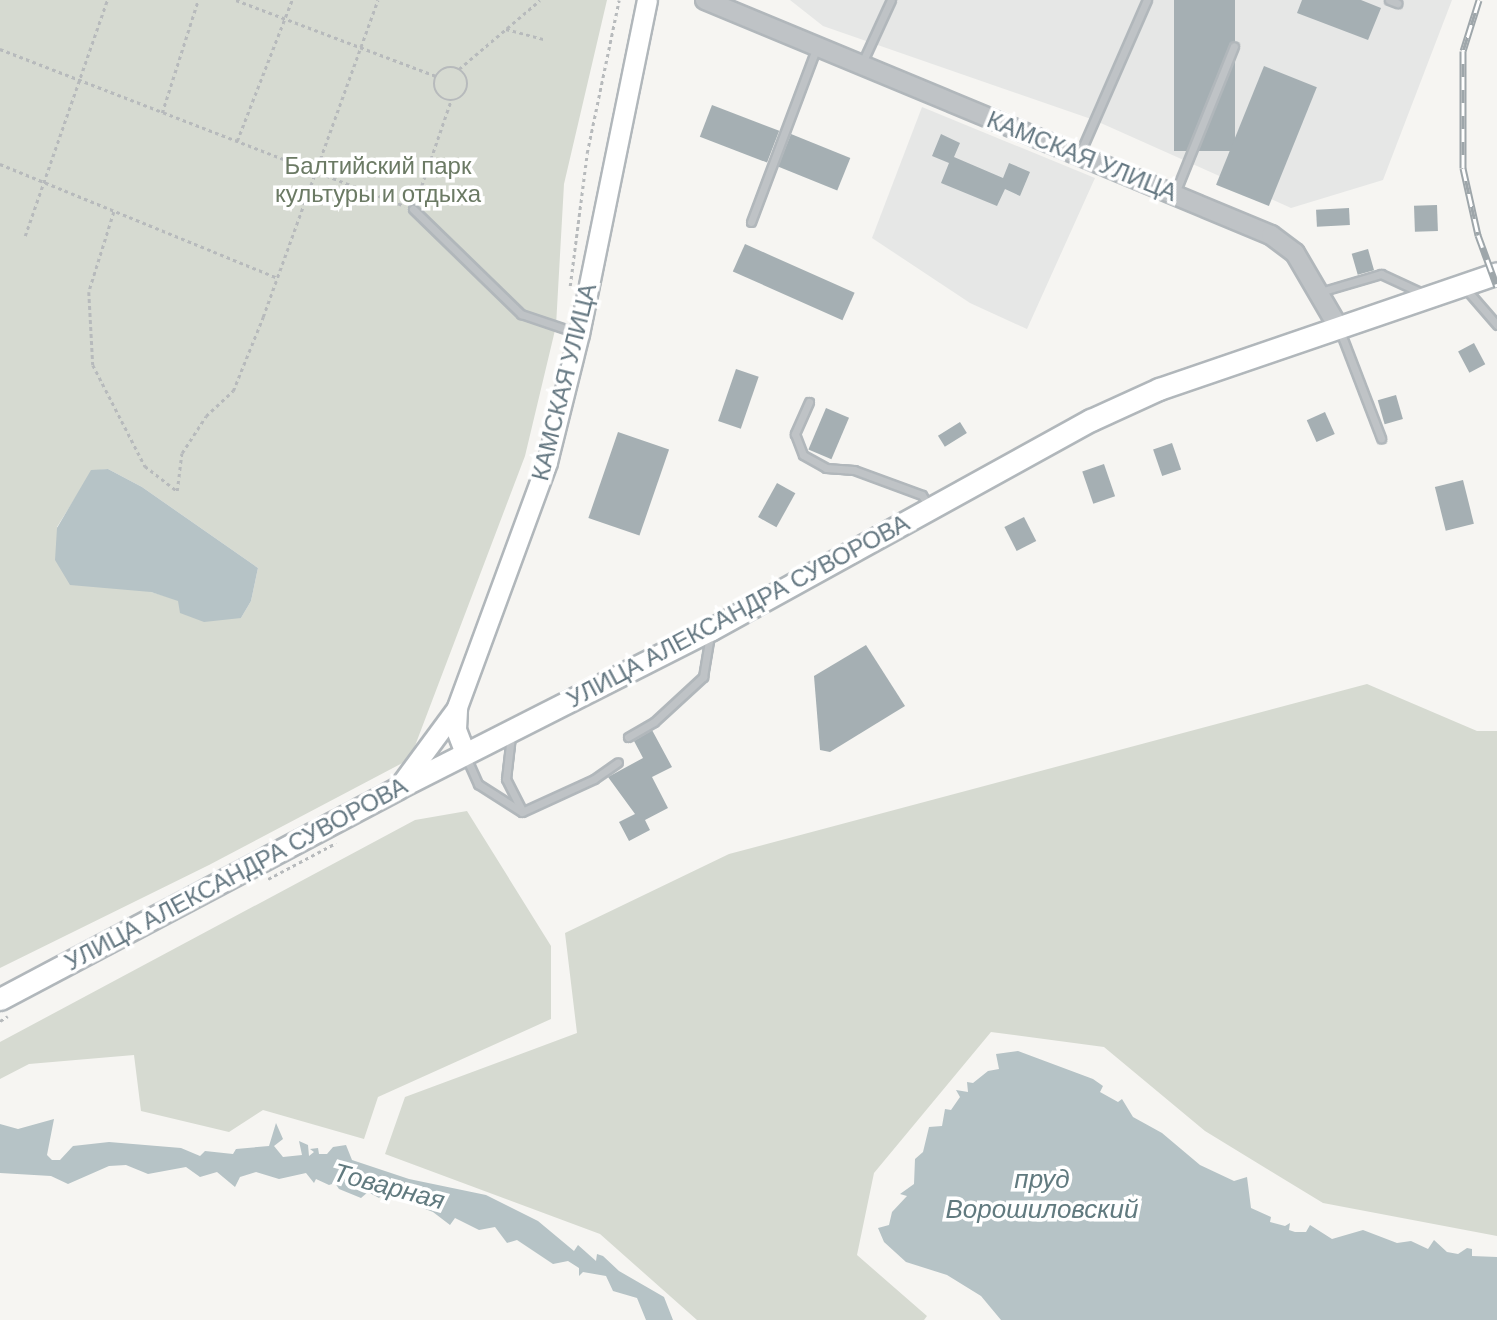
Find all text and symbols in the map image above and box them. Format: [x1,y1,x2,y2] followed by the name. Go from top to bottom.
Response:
[983,105,1181,207] street label: КАМСКАЯ УЛИЦА
[275,152,481,208] park label: Балтийский парк культуры и отдыха
[526,280,602,484] street label: КАМСКАЯ УЛИЦА
[562,508,914,714] street label: УЛИЦА АЛЕКСАНДРА СУВОРОВА
[60,771,412,977] street label: УЛИЦА АЛЕКСАНДРА СУВОРОВА
[330,1157,448,1217] water label: Товарная
[945,1164,1139,1226] water label: пруд Ворошиловский

